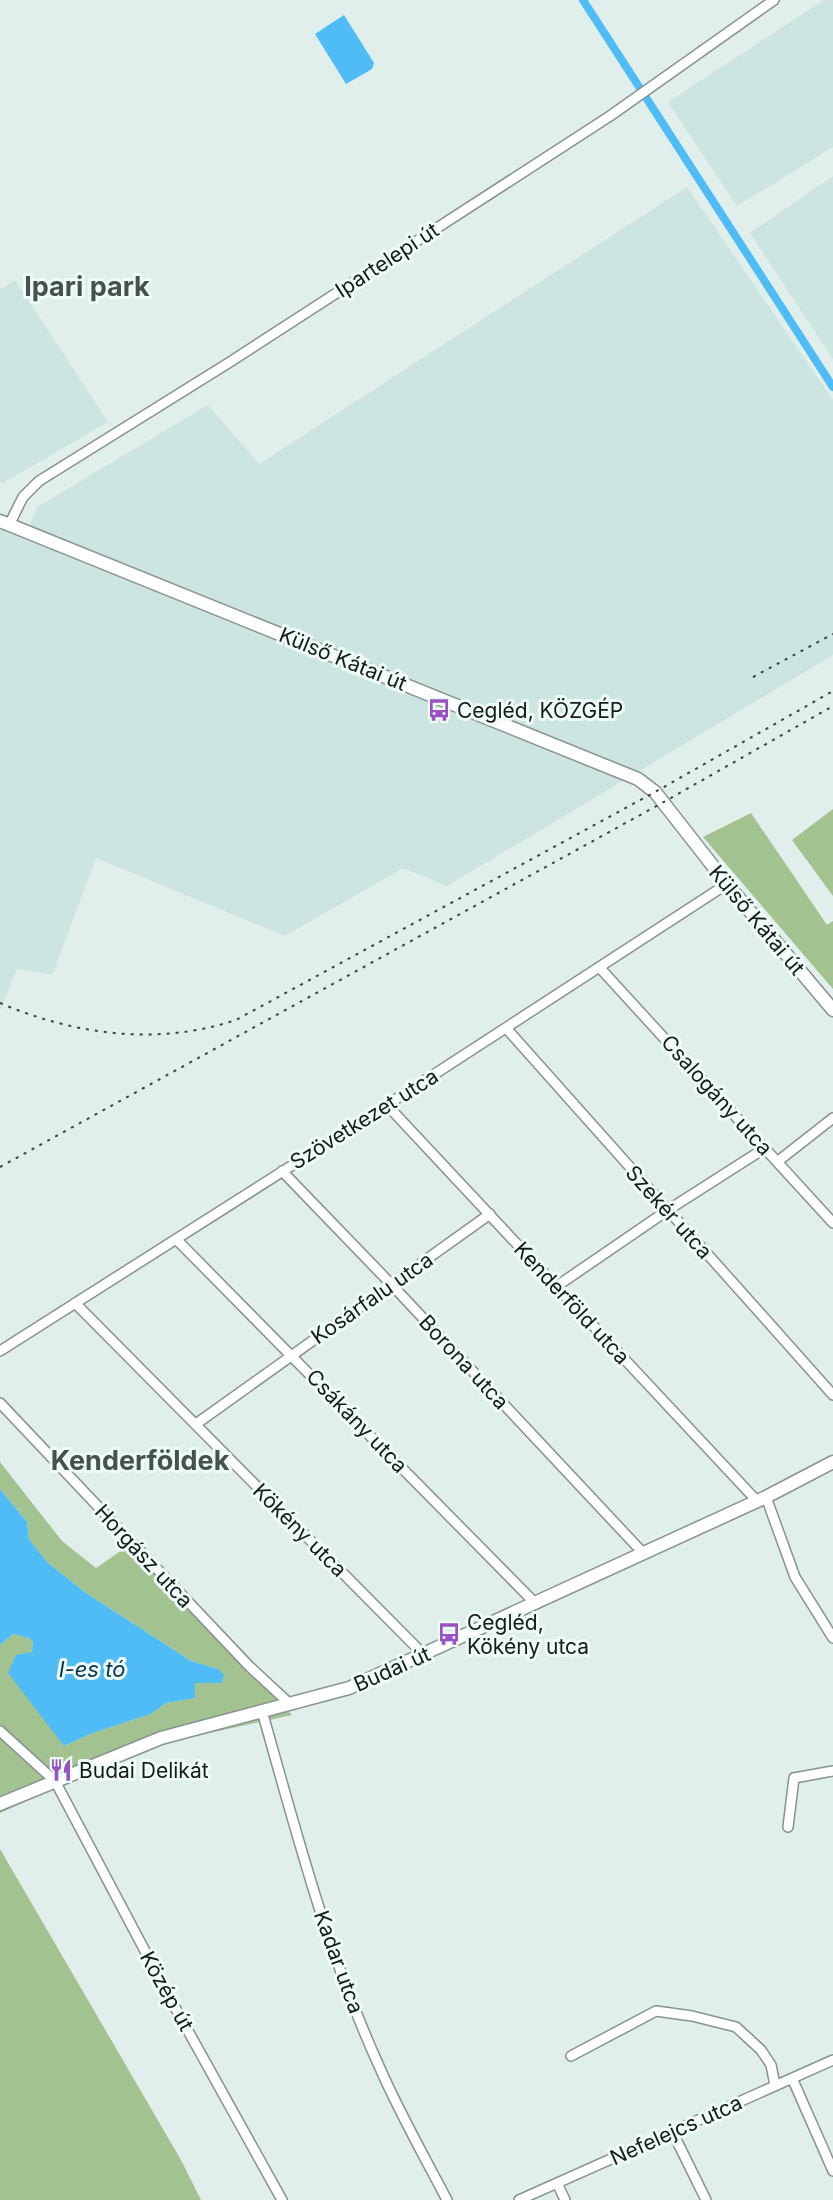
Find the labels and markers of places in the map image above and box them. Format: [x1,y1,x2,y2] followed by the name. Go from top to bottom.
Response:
[426,697,452,723] bus stop icon: Cegléd, KÖZGÉP
[457,697,623,723] place label: Cegléd, KÖZGÉP
[467,1610,589,1659] place label: Cegléd, Kökény utca
[436,1621,462,1647] bus stop icon: Cegléd, Kökény utca
[48,1757,74,1783] restaurant icon: Budai Delikát
[79,1758,209,1783] place label: Budai Delikát

